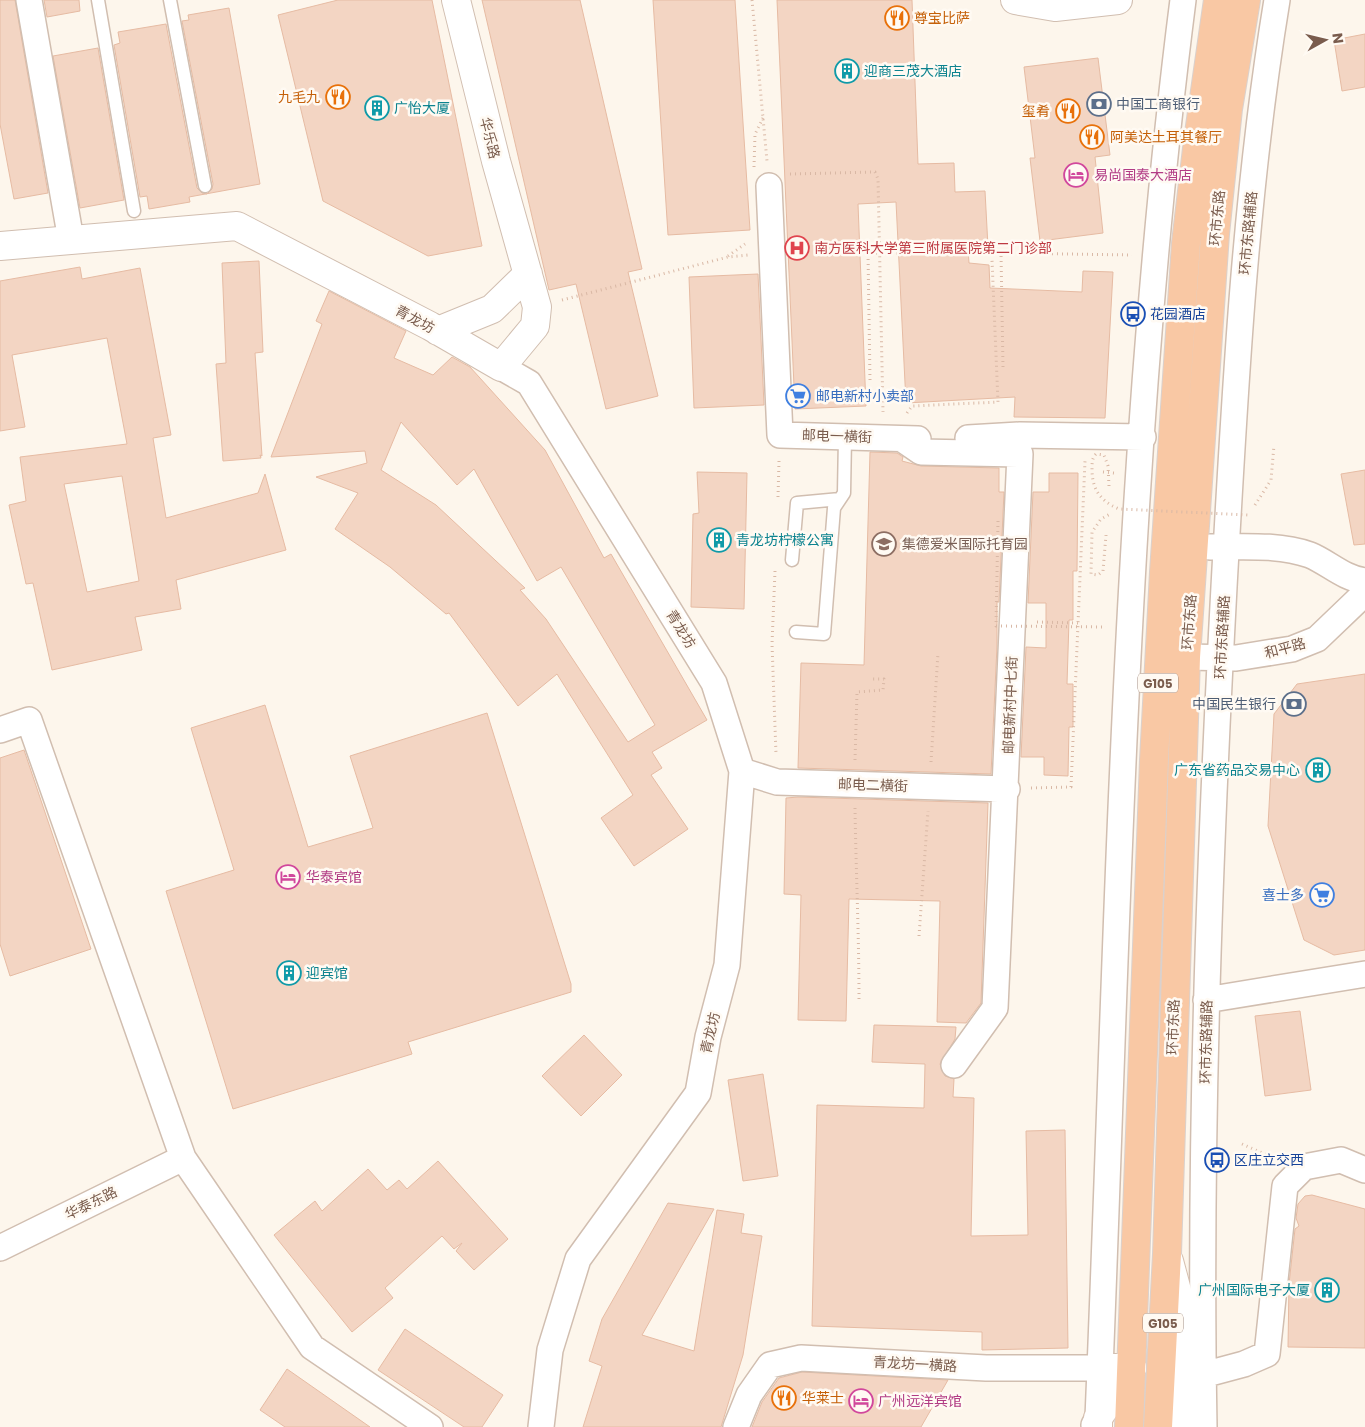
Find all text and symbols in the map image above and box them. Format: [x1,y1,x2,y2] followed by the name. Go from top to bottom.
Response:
[884,5,910,31] restaurant icon: 尊宝比萨
[914,8,970,28] place label: 尊宝比萨
[1300,15,1350,65] north arrow
[1327,32,1349,45] text: N
[834,58,860,84] building icon: 迎商三茂大酒店
[864,61,962,81] place label: 迎商三茂大酒店
[325,84,351,110] restaurant icon: 九毛九
[278,87,320,107] place label: 九毛九
[1086,91,1112,117] bank icon: 中国工商银行
[1116,94,1200,114] place label: 中国工商银行
[364,95,390,121] building icon: 广怡大厦
[394,98,450,118] place label: 广怡大厦
[1055,98,1081,124] restaurant icon: 玺肴
[1022,101,1050,121] place label: 玺肴
[475,115,505,161] street label: 华乐路
[1079,124,1105,150] restaurant icon: 阿美达土耳其餐厅
[1110,127,1222,147] place label: 阿美达土耳其餐厅
[1063,162,1089,188] hotel icon: 易尚国泰大酒店
[1094,165,1192,185] place label: 易尚国泰大酒店
[1205,189,1229,247] street label: 环市东路
[1234,190,1262,276] street label: 环市东路辅路
[784,235,810,261] hospital icon: 南方医科大学第三附属医院第二门诊部
[814,238,1052,258] place label: 南方医科大学第三附属医院第二门诊部
[392,300,438,338] street label: 青龙坊
[1120,301,1146,327] bus stop icon: 花园酒店
[1150,304,1206,324] place label: 花园酒店
[785,383,811,409] supermarket icon: 邮电新村小卖部
[816,386,914,406] place label: 邮电新村小卖部
[802,425,872,447] street label: 邮电一横街
[706,527,732,553] building icon: 青龙坊柠檬公寓
[736,530,834,550] place label: 青龙坊柠檬公寓
[871,531,897,557] school or university icon: 集德爱米国际托育园
[902,534,1028,554] place label: 集德爱米国际托育园
[1177,593,1201,651] street label: 环市东路
[1210,595,1234,679] street label: 环市东路辅路
[661,606,701,652] street label: 青龙坊
[1262,633,1308,663] street label: 和平路
[998,656,1022,754] street label: 邮电新村中七街
[1138,674,1178,692] road number: G105
[1281,691,1307,717] bank icon: 中国民生银行
[1192,694,1276,714] place label: 中国民生银行
[1305,757,1331,783] building icon: 广东省药品交易中心
[1174,760,1300,780] place label: 广东省药品交易中心
[838,774,908,796] street label: 邮电二横街
[275,864,301,890] hotel icon: 华泰宾馆
[306,867,362,887] place label: 华泰宾馆
[1309,882,1335,908] supermarket icon: 喜士多
[1262,885,1304,905] place label: 喜士多
[276,960,302,986] building icon: 迎宾馆
[306,963,348,983] place label: 迎宾馆
[1162,999,1184,1055] street label: 环市东路
[1195,1000,1217,1084] street label: 环市东路辅路
[696,1010,724,1056] street label: 青龙坊
[1204,1147,1230,1173] bus stop icon: 区庄立交西
[1234,1150,1304,1170] place label: 区庄立交西
[61,1182,121,1224] street label: 华泰东路
[1314,1277,1340,1303] building icon: 广州国际电子大厦
[1198,1280,1310,1300] place label: 广州国际电子大厦
[1143,1314,1183,1332] road number: G105
[873,1352,957,1376] street label: 青龙坊一横路
[771,1385,797,1411] restaurant icon: 华莱士
[802,1388,844,1408] place label: 华莱士
[848,1388,874,1414] hotel icon: 广州远洋宾馆
[878,1391,962,1411] place label: 广州远洋宾馆

